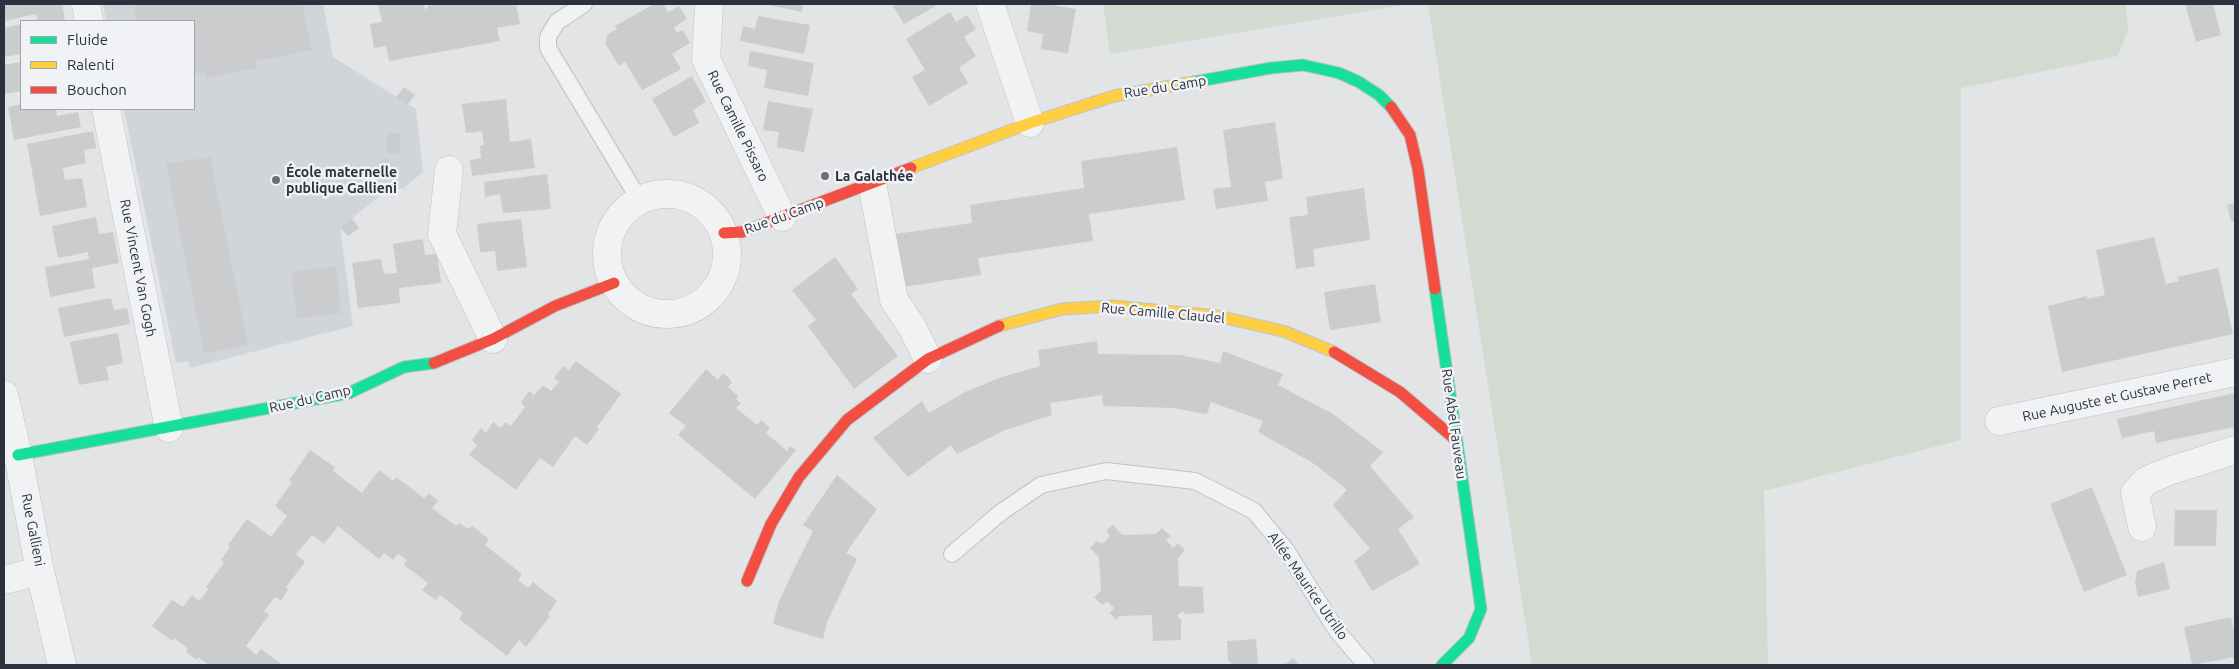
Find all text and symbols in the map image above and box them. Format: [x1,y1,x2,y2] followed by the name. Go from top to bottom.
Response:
[20,20,195,110] legend
[67,31,108,48] text: Fluide
[67,56,114,73] text: Ralenti
[704,68,772,184] street label: Rue Camille Pissaro
[1123,72,1207,102] street label: Rue du Camp
[67,81,127,98] text: Bouchon
[286,164,397,196] place label: École maternelle publique Gallieni
[835,168,913,184] place label: La Galathée
[819,170,831,182] marker: La Galathée
[270,174,282,186] marker: École maternelle publique Gallieni
[742,194,826,238] street label: Rue du Camp
[116,198,160,338] street label: Rue Vincent Van Gogh
[1100,299,1226,327] street label: Rue Camille Claudel
[1438,368,1470,480] street label: Rue Abel Fauveau
[2021,369,2213,425] street label: Rue Auguste et Gustave Perret
[268,381,352,417] street label: Rue du Camp
[18,492,48,568] street label: Rue Gallieni
[1264,529,1352,643] street label: Allée Maurice Utrillo

